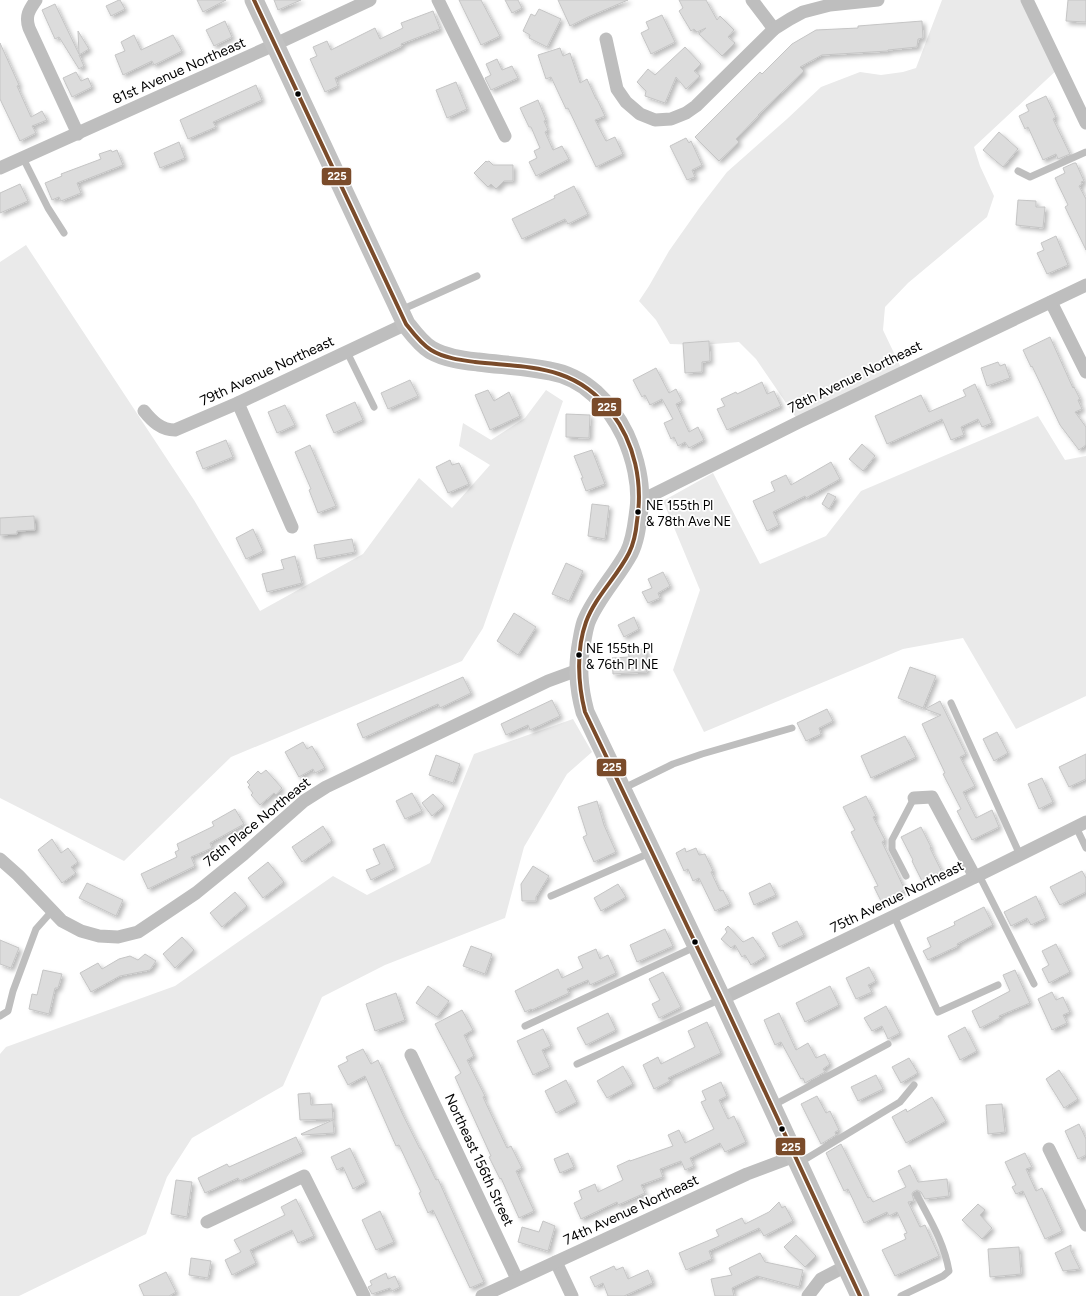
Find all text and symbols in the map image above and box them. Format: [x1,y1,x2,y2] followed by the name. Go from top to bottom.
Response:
[110,34,248,108] street label: 81st Avenue Northeast
[293,89,303,99] unlabelled marker
[321,167,352,186] line badge: 225
[327,170,347,183] text: 225
[197,332,337,410] street label: 79th Avenue Northeast
[785,337,925,417] street label: 78th Avenue Northeast
[591,397,622,417] line badge: 225
[597,401,617,414] text: 225
[646,498,731,529] place label: NE 155th Pl & 78th Ave NE
[633,507,643,517] marker: NE 155th Pl & 78th Ave NE
[586,641,659,672] place label: NE 155th Pl & 76th Pl NE
[574,650,584,660] marker: NE 155th Pl & 76th Pl NE
[596,758,627,777] line badge: 225
[602,761,622,774] text: 225
[200,774,314,870] street label: 76th Place Northeast
[828,857,966,937] street label: 75th Avenue Northeast
[690,937,700,947] unlabelled marker
[441,1091,517,1229] street label: Northeast 156th Street
[777,1124,787,1134] unlabelled marker
[775,1137,806,1156] line badge: 225
[781,1141,801,1154] text: 225
[561,1171,701,1249] street label: 74th Avenue Northeast

